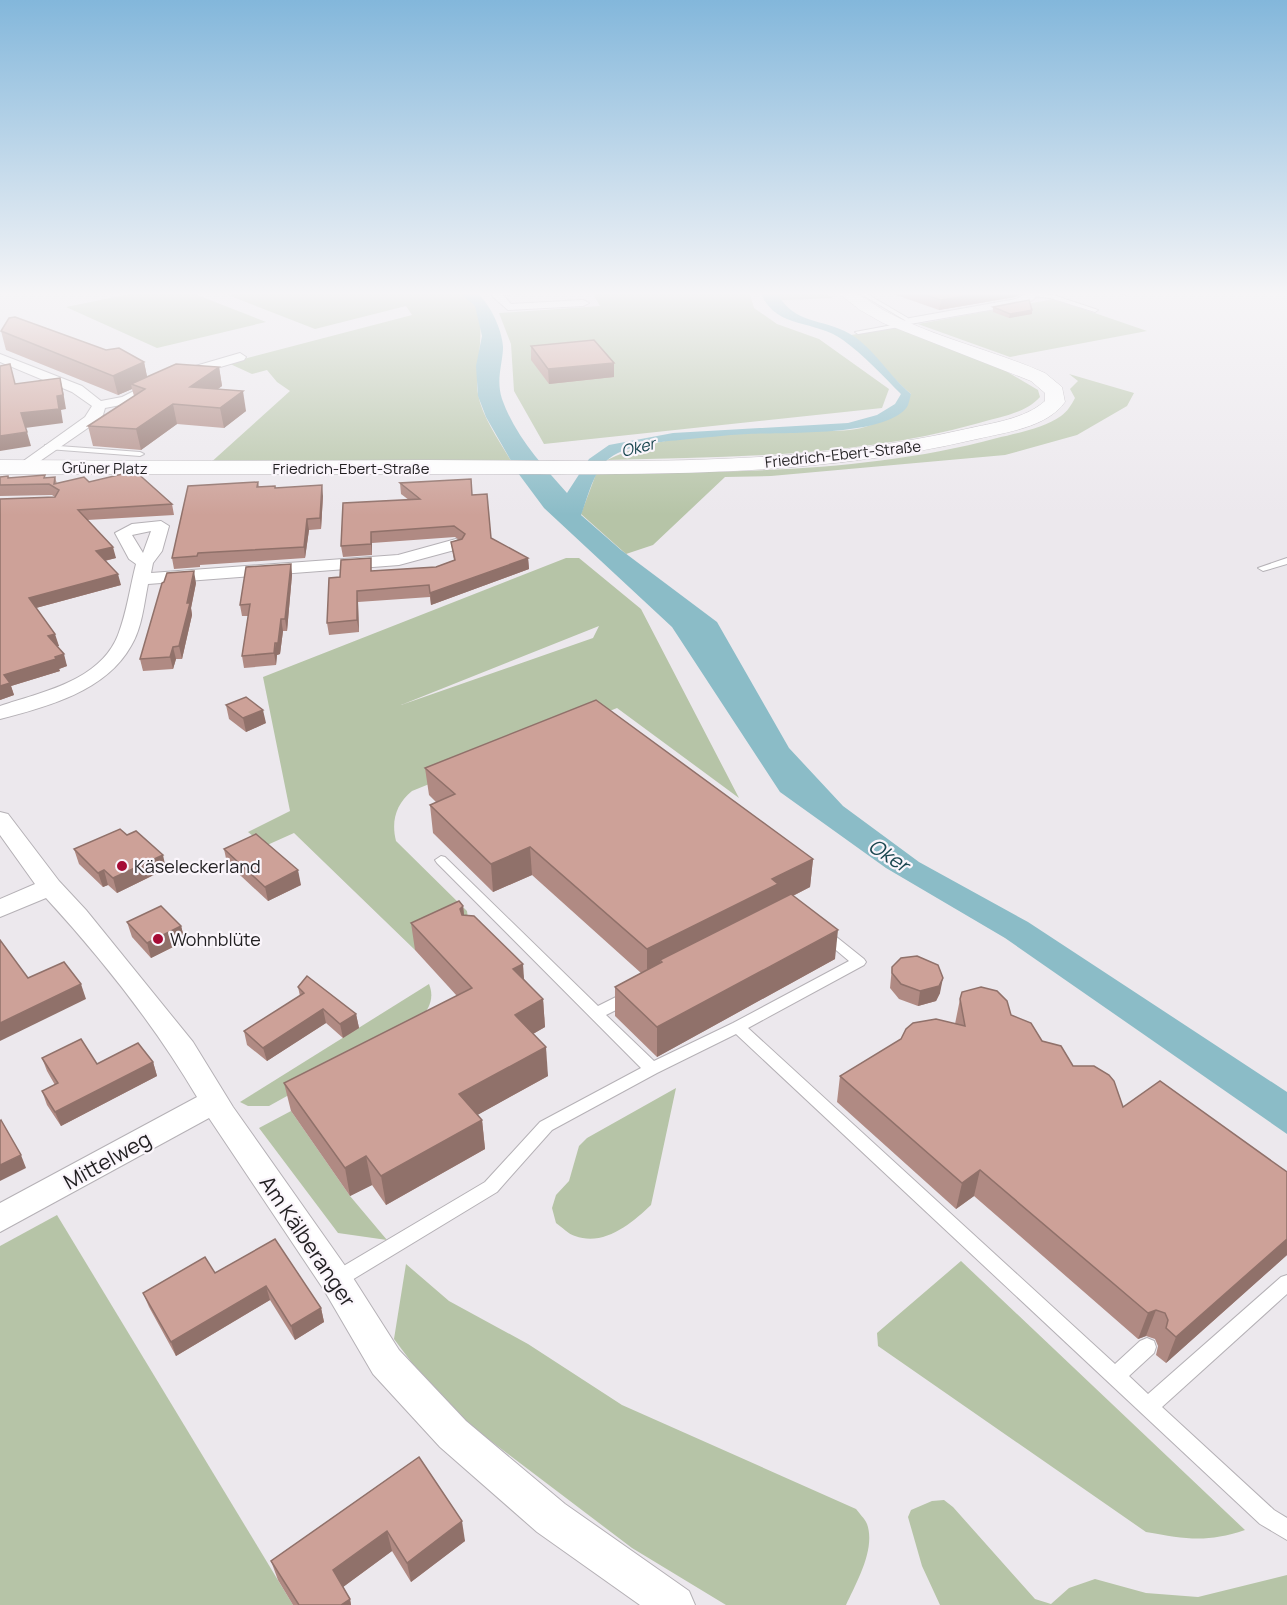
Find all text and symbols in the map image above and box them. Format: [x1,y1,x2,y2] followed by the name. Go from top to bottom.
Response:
[619,432,660,462] water label: Oker
[764,435,922,473] street label: Friedrich-Ebert-Straße
[62,457,148,479] street label: Grüner Platz
[273,458,430,479] street label: Friedrich-Ebert-Straße
[864,832,917,880] water label: Oker
[134,854,261,878] place label: Käseleckerland
[115,859,129,873] marker: Käseleckerland
[170,927,261,951] place label: Wohnblüte
[151,932,165,946] marker: Wohnblüte
[58,1125,156,1195] street label: Mittelweg
[254,1170,363,1312] street label: Am Kälberanger

